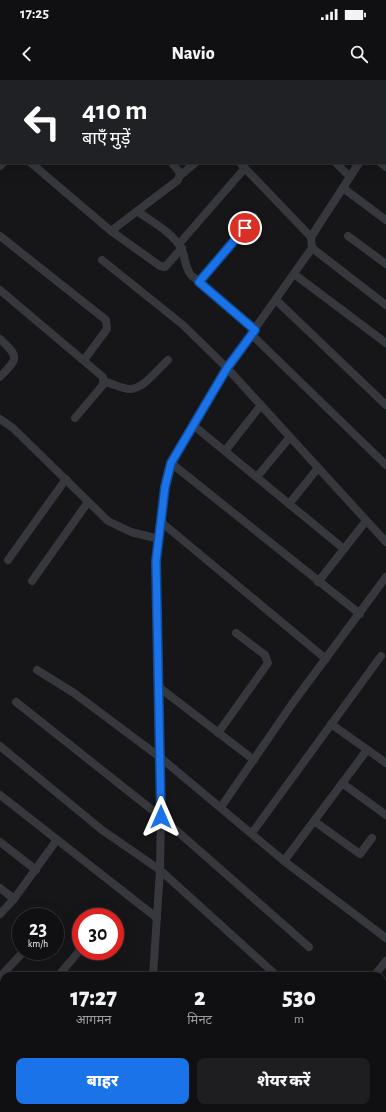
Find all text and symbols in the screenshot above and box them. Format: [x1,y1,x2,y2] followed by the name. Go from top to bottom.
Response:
[20,6,49,21] text: 17:25
[16,43,38,65] icon: back
[348,43,370,65] icon: search
[171,45,215,63] text: Navio
[16,96,68,148] icon: left
[82,97,148,125] text: 410 m
[82,130,130,148] text: बाएँ मुड़ें
[228,211,262,245] pin
[234,217,256,239] icon: arrive
[140,796,182,838] position arrow
[72,908,124,960] speed limit sign: 30
[29,919,47,939] text: 23
[28,939,48,949] text: km/h
[70,986,117,1010] text: 17:27
[194,986,205,1010] text: 2
[282,986,316,1010] text: 530
[294,1013,304,1026] text: m
[76,1014,111,1027] text: आगमन
[187,1014,212,1027] text: मिनट
[16,1058,189,1104] button: बाहर
[197,1058,370,1104] button: शेयर करें

